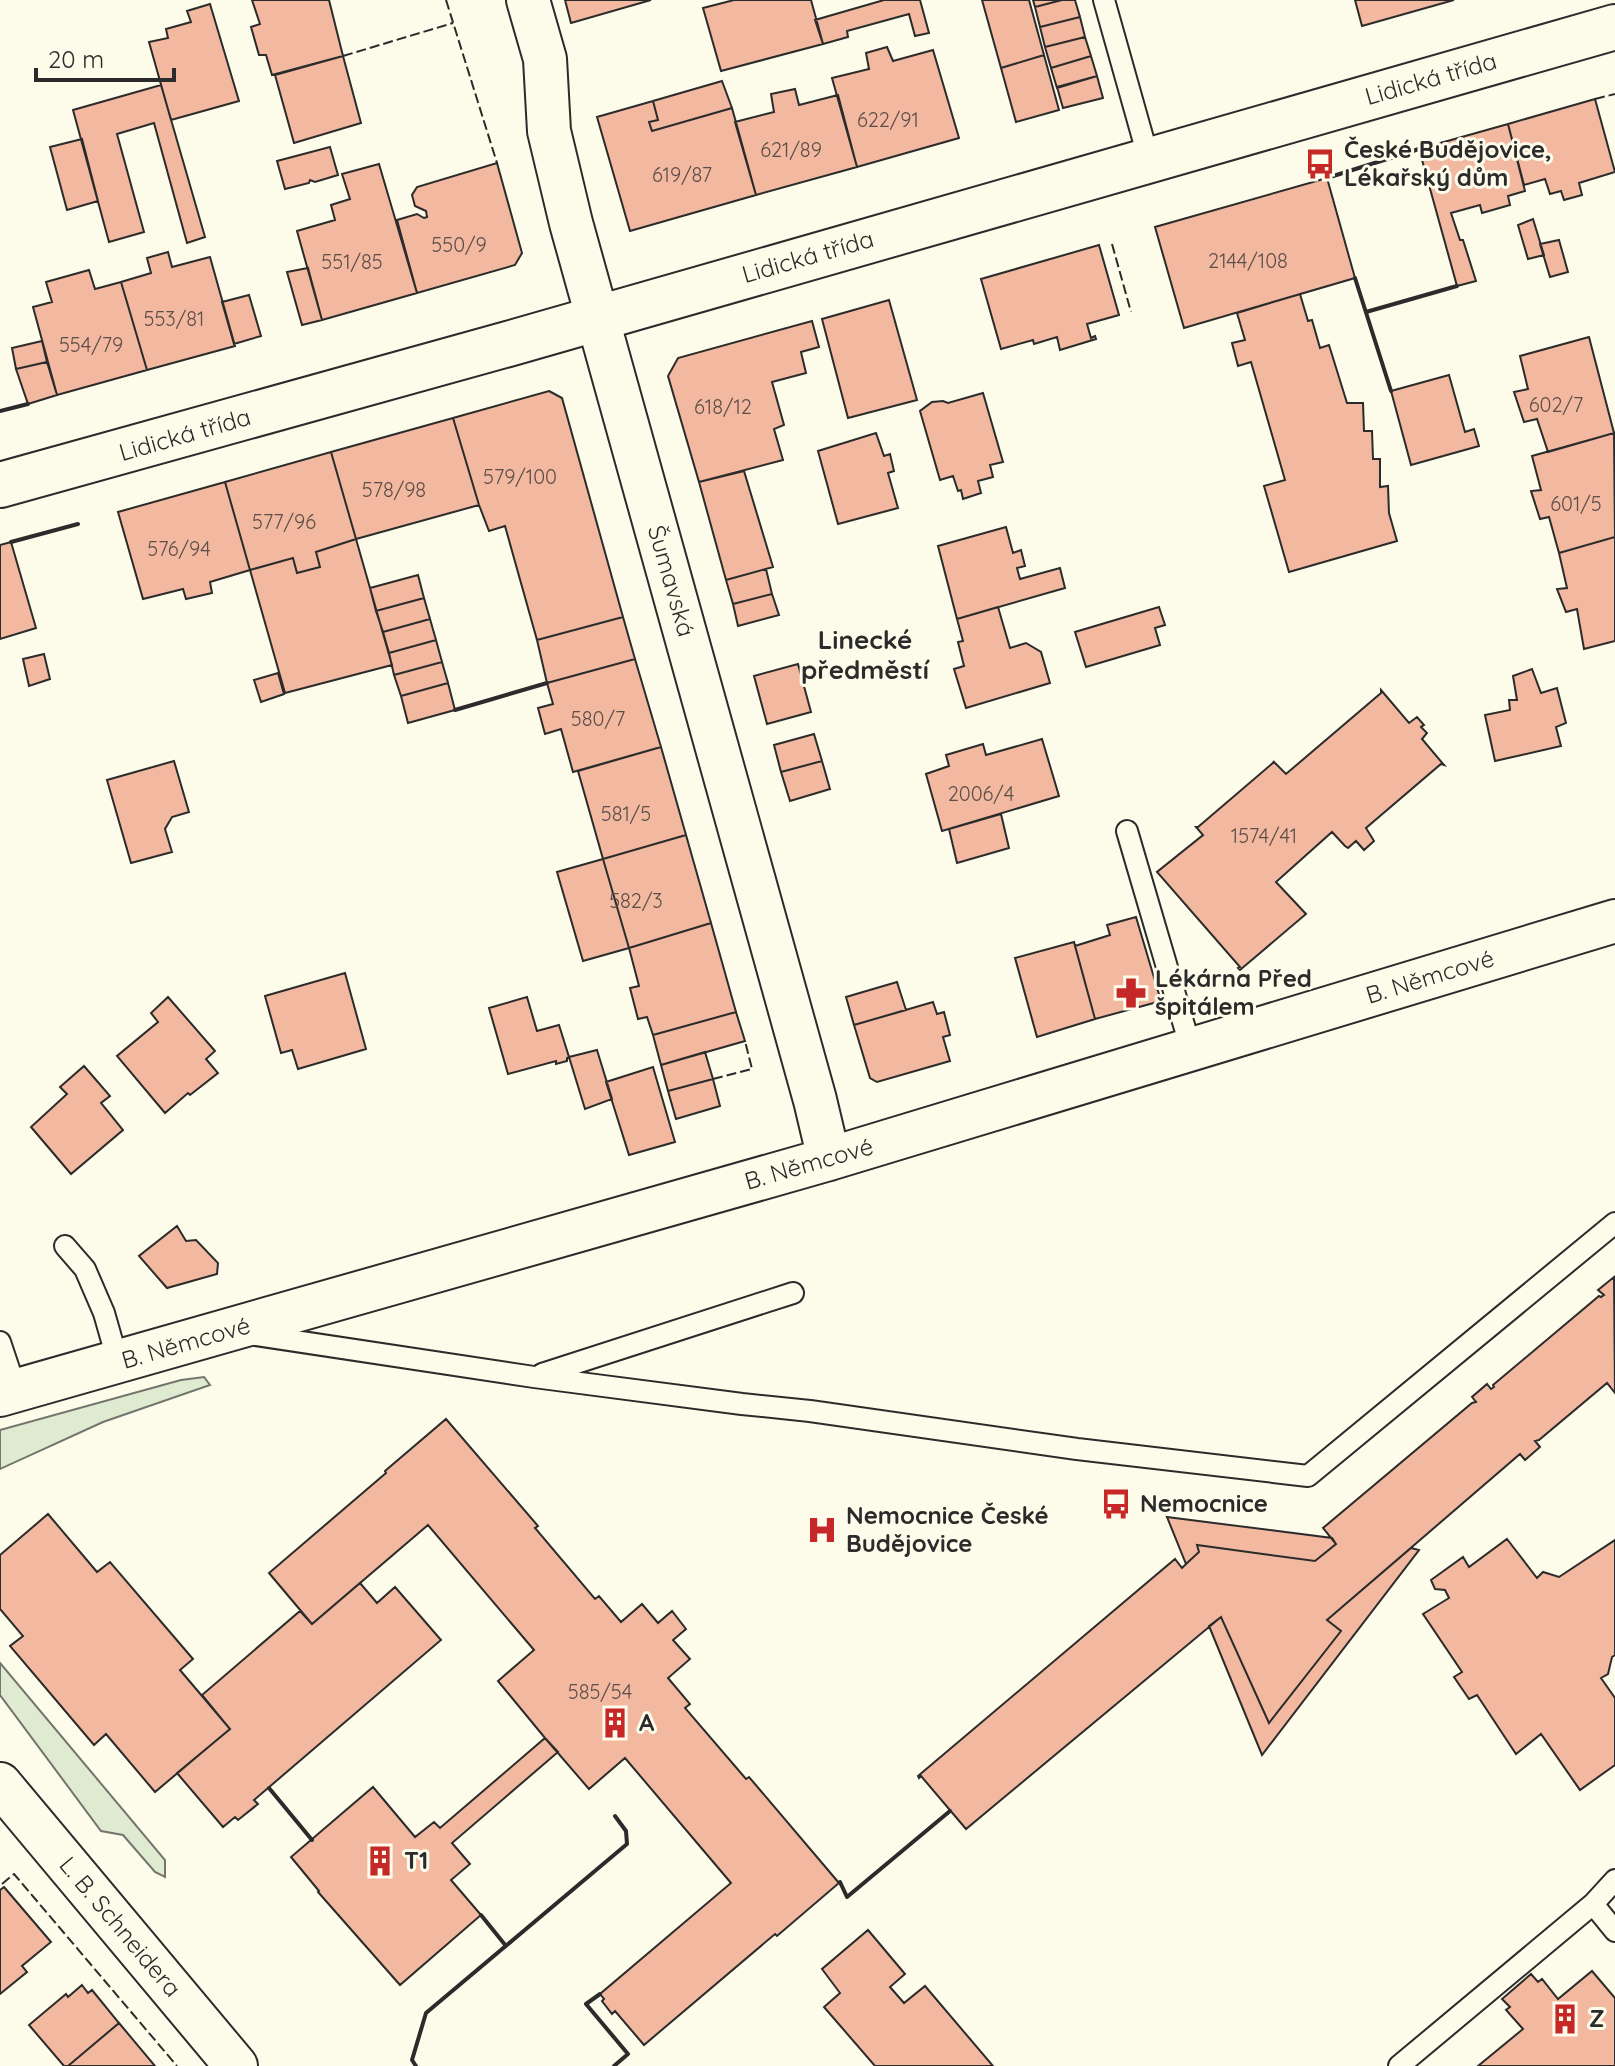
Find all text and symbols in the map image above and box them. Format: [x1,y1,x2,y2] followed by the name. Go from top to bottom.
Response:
[36,32,174,82] scale bar
[48,44,104,74] text: 20 m
[1361,45,1500,111] street label: Lidická třída
[857,107,919,132] house number: 622/91
[1344,134,1552,192] place label: České Budějovice, Lékařský dům
[760,137,822,162] house number: 621/89
[1303,147,1337,181] bus stop icon: České Budějovice, Lékařský dům
[652,162,712,187] house number: 619/87
[738,223,877,289] street label: Lidická třída
[431,232,487,257] house number: 550/9
[1208,248,1288,273] house number: 2144/108
[321,249,383,274] house number: 551/85
[144,306,204,331] house number: 553/81
[59,332,123,357] house number: 554/79
[1529,392,1583,417] house number: 602/7
[694,394,752,419] house number: 618/12
[115,401,254,467] street label: Lidická třída
[483,464,557,489] house number: 579/100
[362,477,426,502] house number: 578/98
[1550,491,1602,516] house number: 601/5
[252,509,316,534] house number: 577/96
[642,522,702,640] street label: Šumavská
[147,536,211,561] house number: 576/94
[801,623,930,686] district label: Linecké předměstí
[571,706,625,731] house number: 580/7
[948,781,1014,806] house number: 2006/4
[601,801,651,826] house number: 581/5
[1231,823,1297,848] house number: 1574/41
[609,888,663,913] house number: 582/3
[1362,942,1497,1010] street label: B. Němcové
[1155,963,1312,1021] place label: Lékárna Před špitálem
[1114,976,1148,1010] pharmacy icon: Lékárna Před špitálem
[741,1130,876,1196] street label: B. Němcové
[118,1309,253,1375] street label: B. Němcové
[1099,1487,1133,1521] bus stop icon: Nemocnice
[1140,1488,1268,1518] place label: Nemocnice
[846,1500,1049,1558] place label: Nemocnice České Budějovice
[805,1513,839,1547] hospital icon: Nemocnice České Budějovice
[568,1679,632,1704] house number: 585/54
[598,1706,632,1740] building icon: A
[639,1707,655,1737] place label: A
[363,1844,397,1878] building icon: T1
[404,1845,428,1875] place label: T1
[53,1850,188,2003] street label: L. B. Schneidera
[1548,2002,1582,2036] building icon: Z
[1589,2003,1605,2033] place label: Z

